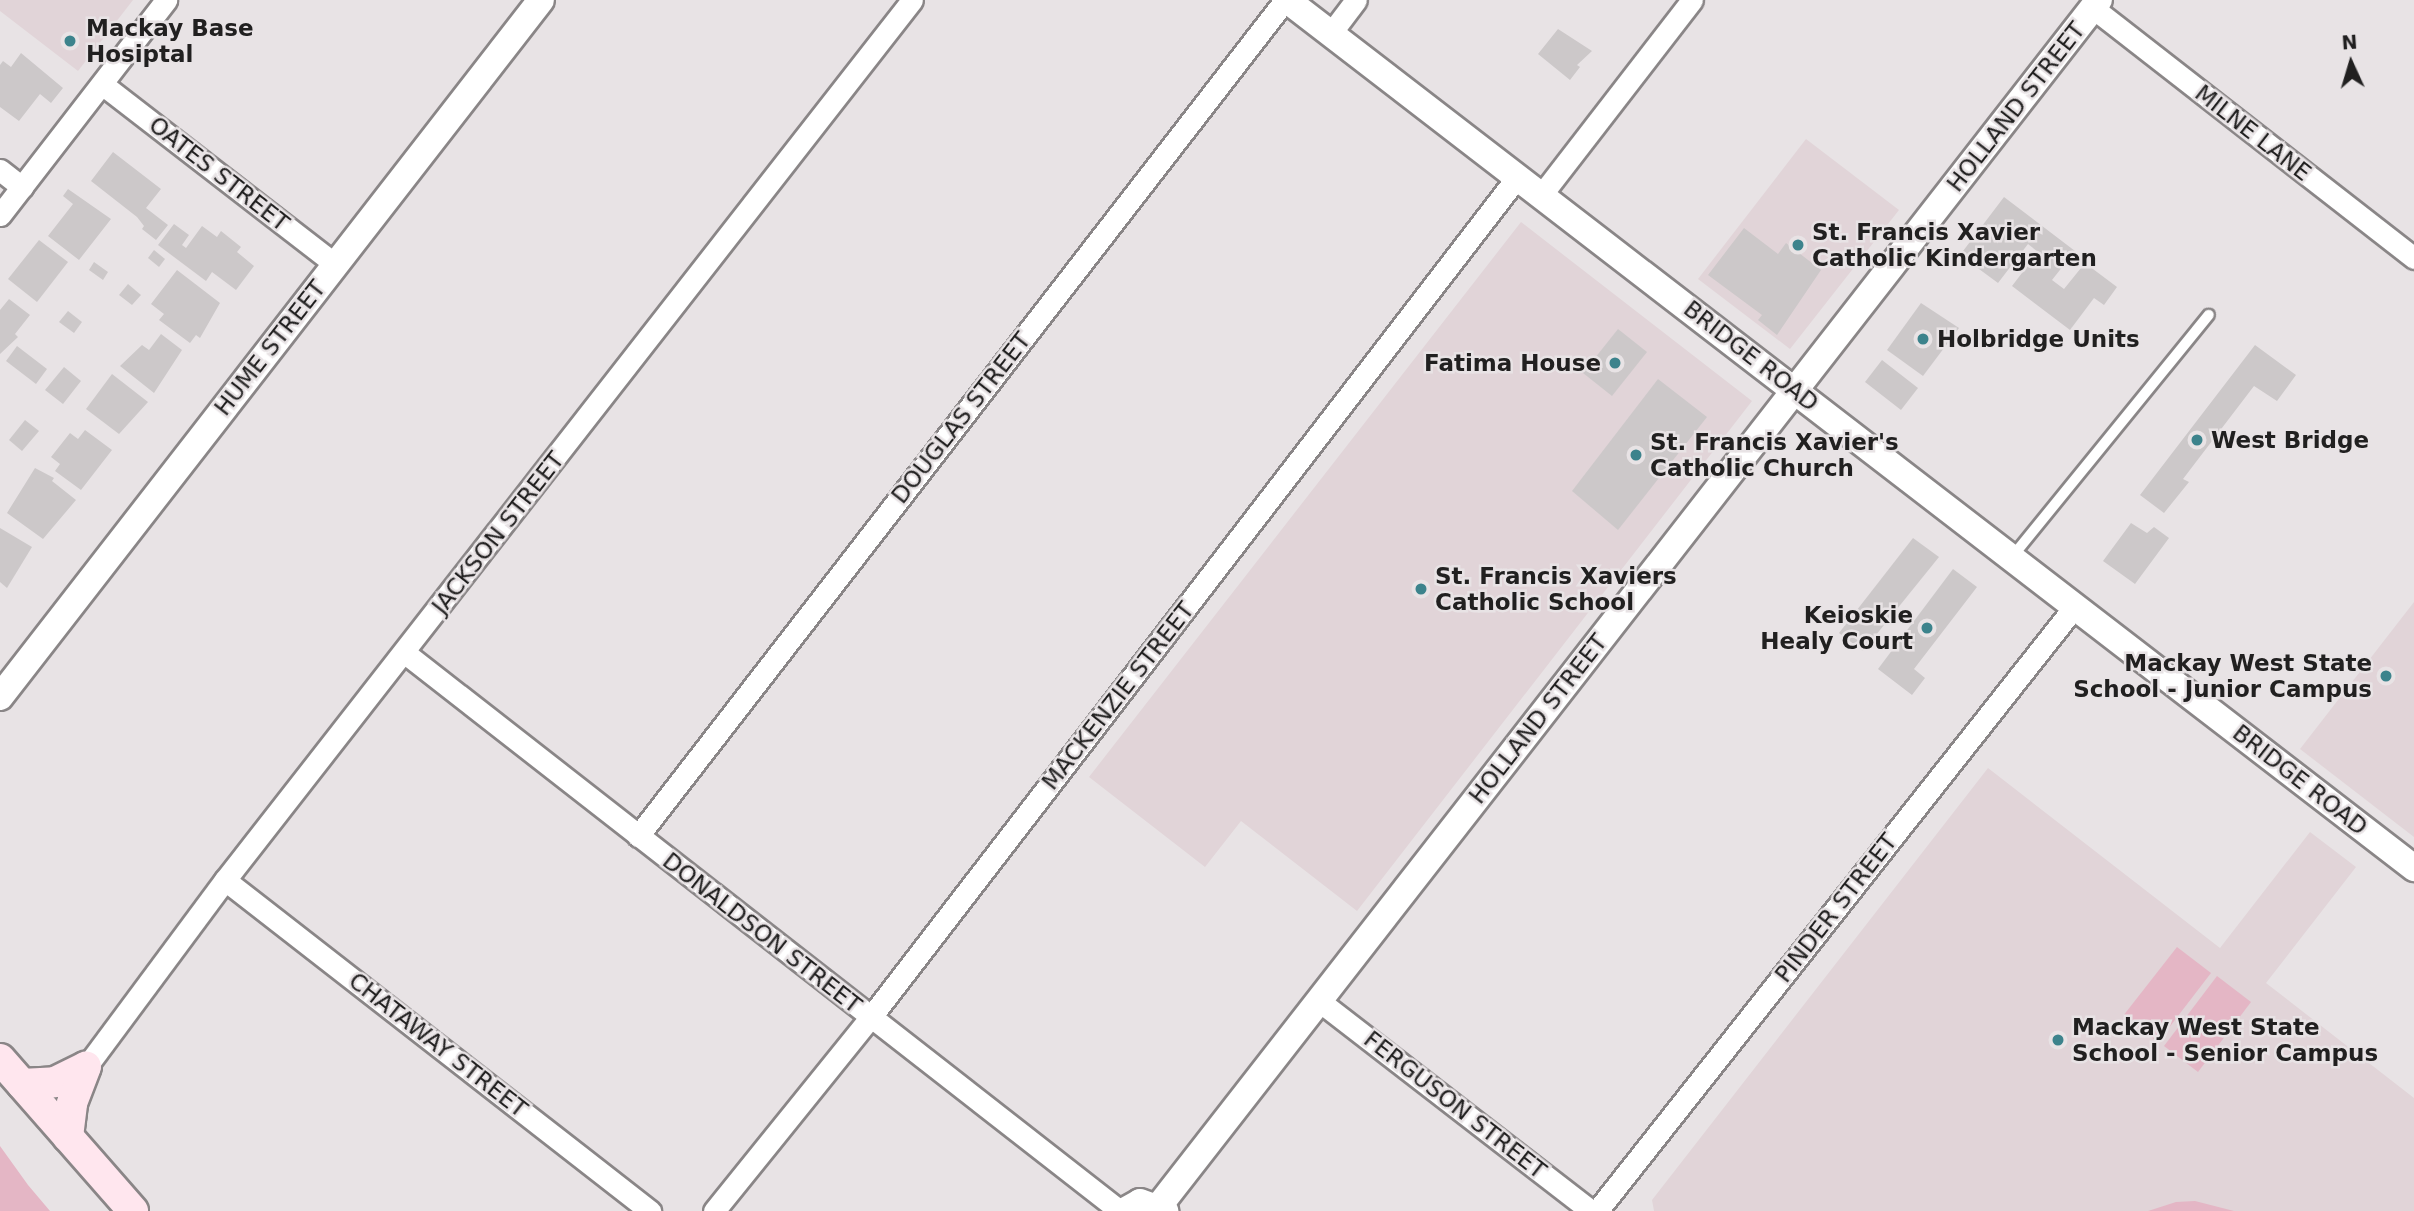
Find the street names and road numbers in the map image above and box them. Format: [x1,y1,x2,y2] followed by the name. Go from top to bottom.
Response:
[1941,17,2091,197] street label: HOLLAND STREET
[2190,79,2316,187] street label: MILNE LANE
[144,111,294,237] street label: OATES STREET
[209,275,331,421] street label: HUME STREET
[1678,295,1824,417] street label: BRIDGE ROAD
[886,327,1036,509] street label: DOUGLAS STREET
[426,447,570,619] street label: JACKSON STREET
[1036,597,1200,795] street label: MACKENZIE STREET
[1463,629,1613,809] street label: HOLLAND STREET
[2227,719,2373,841] street label: BRIDGE ROAD
[1769,828,1903,988] street label: PINDER STREET
[657,847,867,1019] street label: DONALDSON STREET
[343,967,533,1123] street label: CHATAWAY STREET
[1358,1025,1552,1185] street label: FERGUSON STREET

